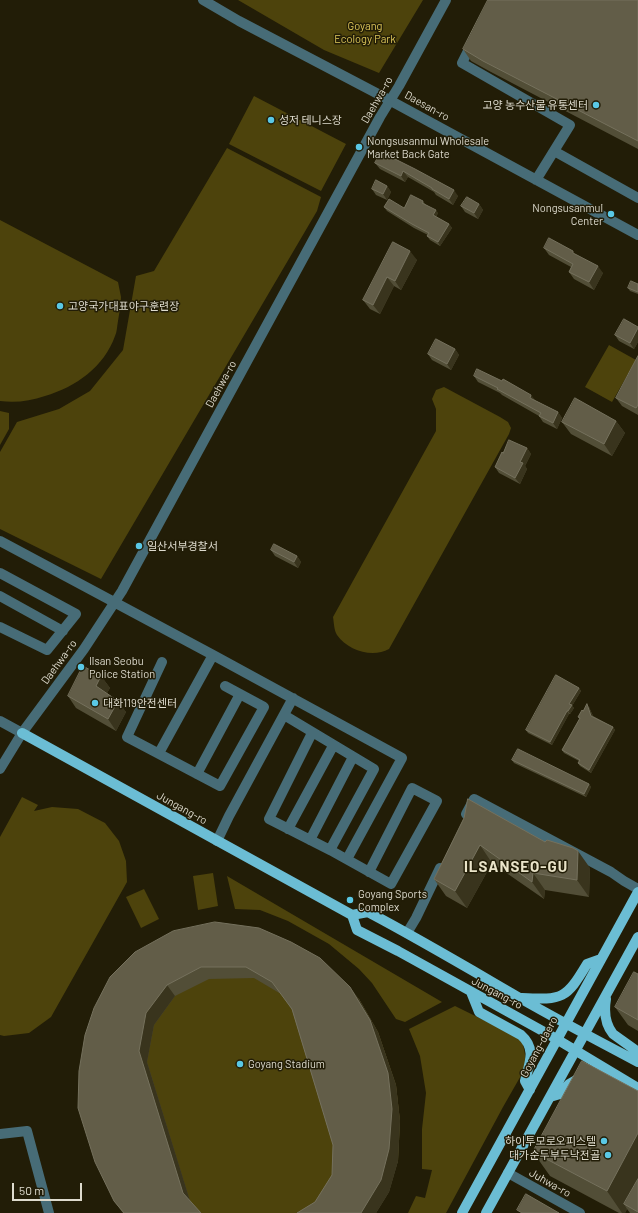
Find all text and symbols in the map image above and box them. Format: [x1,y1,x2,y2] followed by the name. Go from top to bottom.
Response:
[334,19,396,45] park label: Goyang Ecology Park
[358,74,396,126] street label: Daehwa-ro
[402,88,452,124] street label: Daesan-ro
[482,98,588,112] place label: 고양 농수산물 유통센터
[591,100,601,110] marker: 고양 농수산물 유통센터
[279,113,342,127] place label: 성저 테니스장
[266,115,276,125] marker: 성저 테니스장
[367,134,489,160] place label: Nongsusanmul Wholesale Market Back Gate
[354,142,364,152] marker: Nongsusanmul Wholesale Market Back Gate
[532,201,603,227] place label: Nongsusanmul Center
[606,209,616,219] marker: Nongsusanmul Center
[68,299,179,313] place label: 고양국가대표야구훈련장
[55,301,65,311] marker: 고양국가대표야구훈련장
[203,358,239,410] street label: Daehwa-ro
[147,539,218,553] place label: 일산서부경찰서
[134,541,144,551] marker: 일산서부경찰서
[38,637,80,687] street label: Daehwa-ro
[89,654,155,680] place label: Ilsan Seobu Police Station
[76,662,86,672] marker: Ilsan Seobu Police Station
[103,696,177,710] place label: 대화119안전센터
[90,698,100,708] marker: 대화119안전센터
[154,789,210,827] street label: Jungang-ro
[464,858,568,876] district label: ILSANSEO-GU
[358,887,427,913] place label: Goyang Sports Complex
[345,895,355,905] marker: Goyang Sports Complex
[469,974,525,1012] street label: Jungang-ro
[518,1014,560,1080] street label: Goyang-daero
[248,1057,325,1071] place label: Goyang Stadium
[235,1059,245,1069] marker: Goyang Stadium
[505,1134,596,1148] place label: 하이투모로오피스텔
[599,1136,609,1146] marker: 하이투모로오피스텔
[509,1148,600,1162] place label: 대가순두부두낙전골
[603,1150,613,1160] marker: 대가순두부두낙전골
[527,1166,573,1200] street label: Juhwa-ro
[14,1175,84,1201] scale bar
[19,1183,44,1197] text: 50 m

